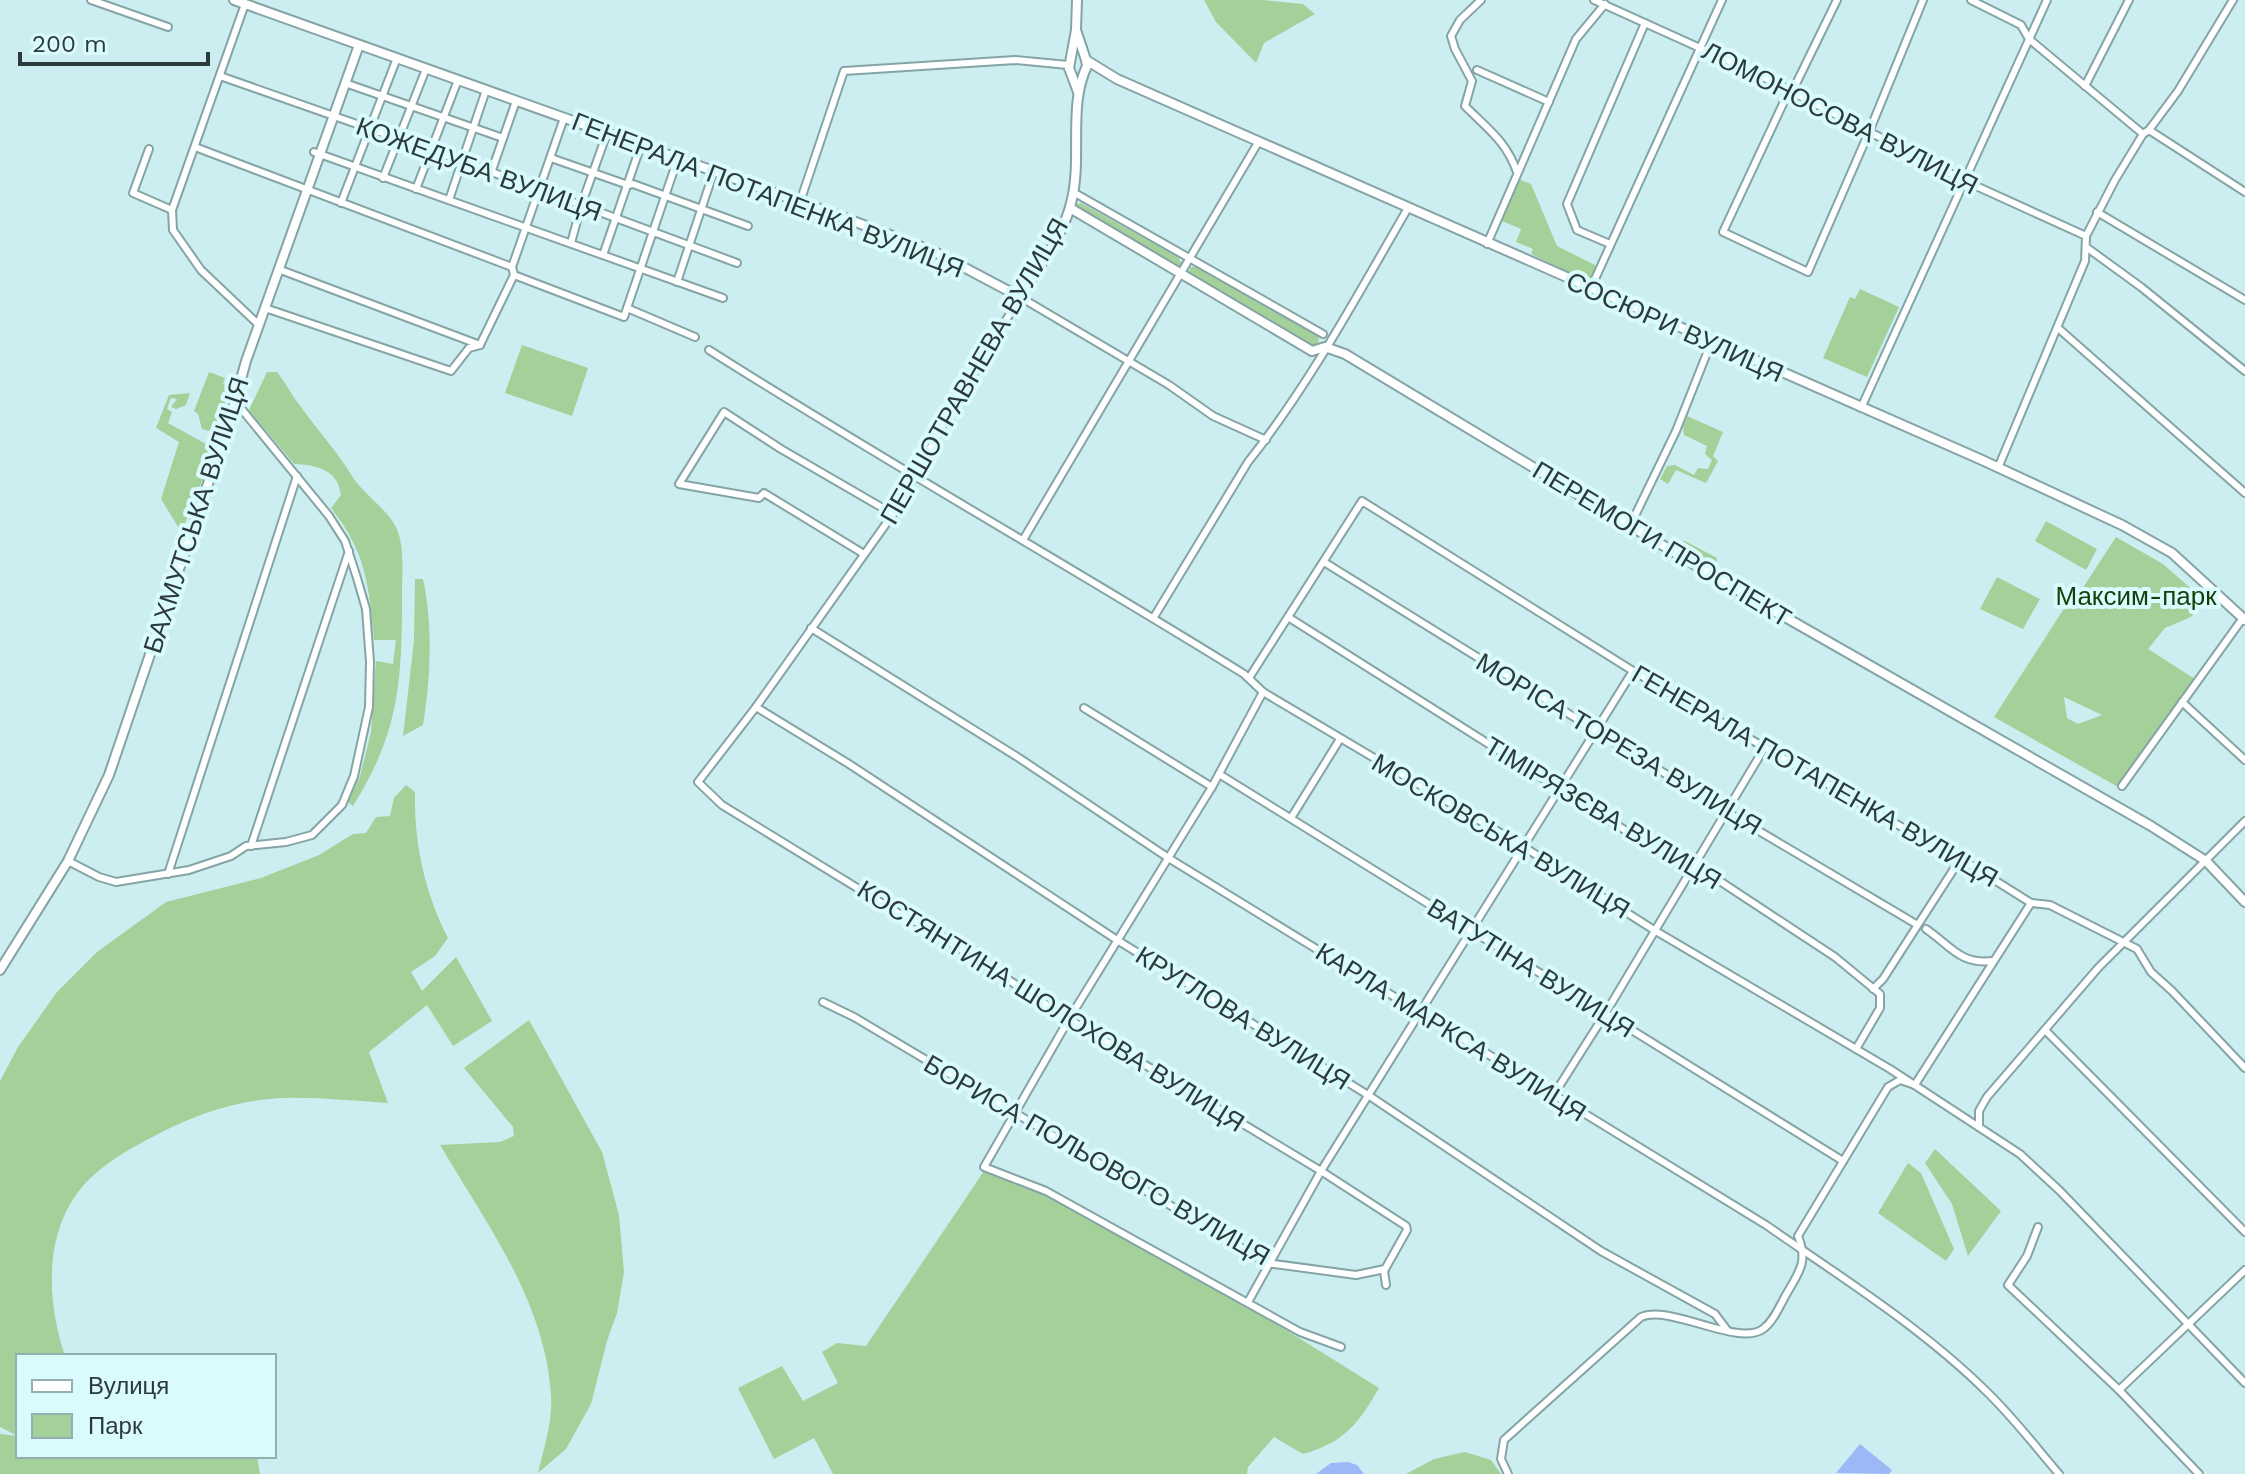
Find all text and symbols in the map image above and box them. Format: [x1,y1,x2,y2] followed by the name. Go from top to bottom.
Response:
[20,16,208,66] scale bar
[32,30,107,58] text: 200 m
[1697,35,1983,201] street label: ЛОМОНОСОВА ВУЛИЦЯ
[568,106,968,284] street label: ГЕНЕРАЛА ПОТАПЕНКА ВУЛИЦЯ
[352,111,606,227] street label: КОЖЕДУБА ВУЛИЦЯ
[874,213,1074,529] street label: ПЕРШОТРАВНЕВА ВУЛИЦЯ
[1562,266,1788,388] street label: СОСЮРИ ВУЛИЦЯ
[137,373,255,657] street label: БАХМУТСЬКА ВУЛИЦЯ
[1528,455,1797,633] street label: ПЕРЕМОГИ ПРОСПЕКТ
[2055,581,2217,611] park label: Максим-парк
[1471,647,1767,841] street label: МОРІСА ТОРЕЗА ВУЛИЦЯ
[1627,659,2003,893] street label: ГЕНЕРАЛА ПОТАПЕНКА ВУЛИЦЯ
[1479,730,1727,896] street label: ТІМІРЯЗЄВА ВУЛИЦЯ
[1367,747,1635,925] street label: МОСКОВСЬКА ВУЛИЦЯ
[852,874,1250,1138] street label: КОСТЯНТИНА ШОЛОХОВА ВУЛИЦЯ
[1422,892,1640,1044] street label: ВАТУТІНА ВУЛИЦЯ
[1310,936,1592,1128] street label: КАРЛА МАРКСА ВУЛИЦЯ
[1130,940,1356,1096] street label: КРУГЛОВА ВУЛИЦЯ
[919,1048,1275,1272] street label: БОРИСА ПОЛЬОВОГО ВУЛИЦЯ
[16,1354,276,1458] legend
[88,1372,169,1400] text: Вулиця
[88,1412,143,1440] text: Парк

